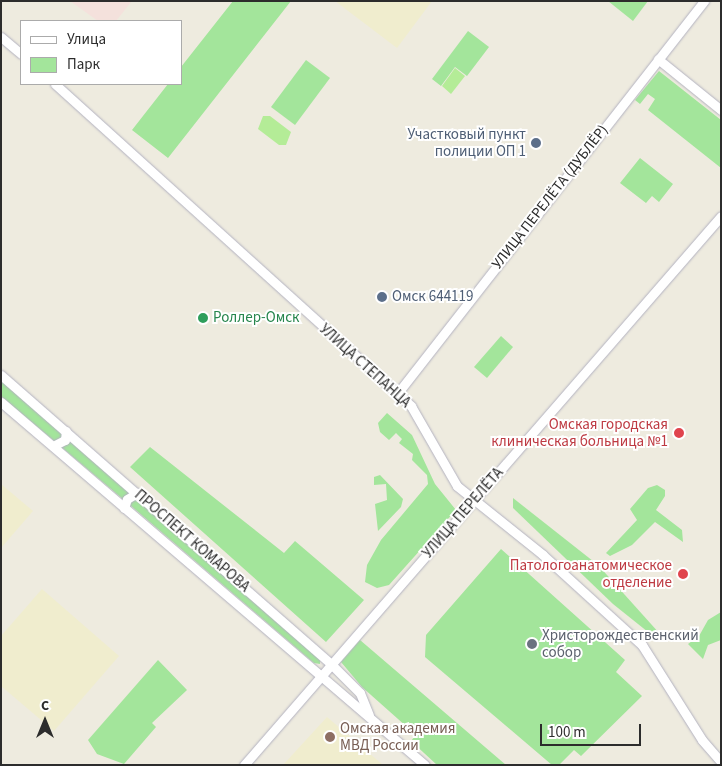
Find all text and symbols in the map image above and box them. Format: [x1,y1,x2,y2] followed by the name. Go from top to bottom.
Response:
[20,20,182,85] legend
[67,29,106,50] text: Улица
[67,54,100,75] text: Парк
[488,121,612,273] street label: УЛИЦА ПЕРЕЛЁТА (ДУБЛЁР)
[407,125,526,160] place label: Участковый пункт полиции ОП 1
[530,137,542,149] marker: Участковый пункт полиции ОП 1
[392,288,473,306] place label: Омск 644119
[376,291,388,303] marker: Омск 644119
[213,309,299,327] place label: Роллер-Омск
[197,312,209,324] marker: Роллер-Омск
[316,320,414,412] street label: УЛИЦА СТЕПАНЦА
[491,415,668,450] place label: Омская городская клиническая больница №1
[672,426,686,440] marker: Омская городская клиническая больница №1
[419,464,507,562] street label: УЛИЦА ПЕРЕЛЁТА
[131,486,253,596] street label: ПРОСПЕКТ КОМАРОВА
[510,556,672,591] place label: Патологоанатомическое отделение
[676,567,690,581] marker: Патологоанатомическое отделение
[542,626,699,661] place label: Христорождественский собор
[526,638,538,650] marker: Христорождественский собор
[20,696,70,746] north arrow
[41,696,49,716] text: С
[542,714,643,746] scale bar
[340,719,455,754] place label: Омская академия МВД России
[548,722,586,743] text: 100 m
[324,731,336,743] marker: Омская академия МВД России

